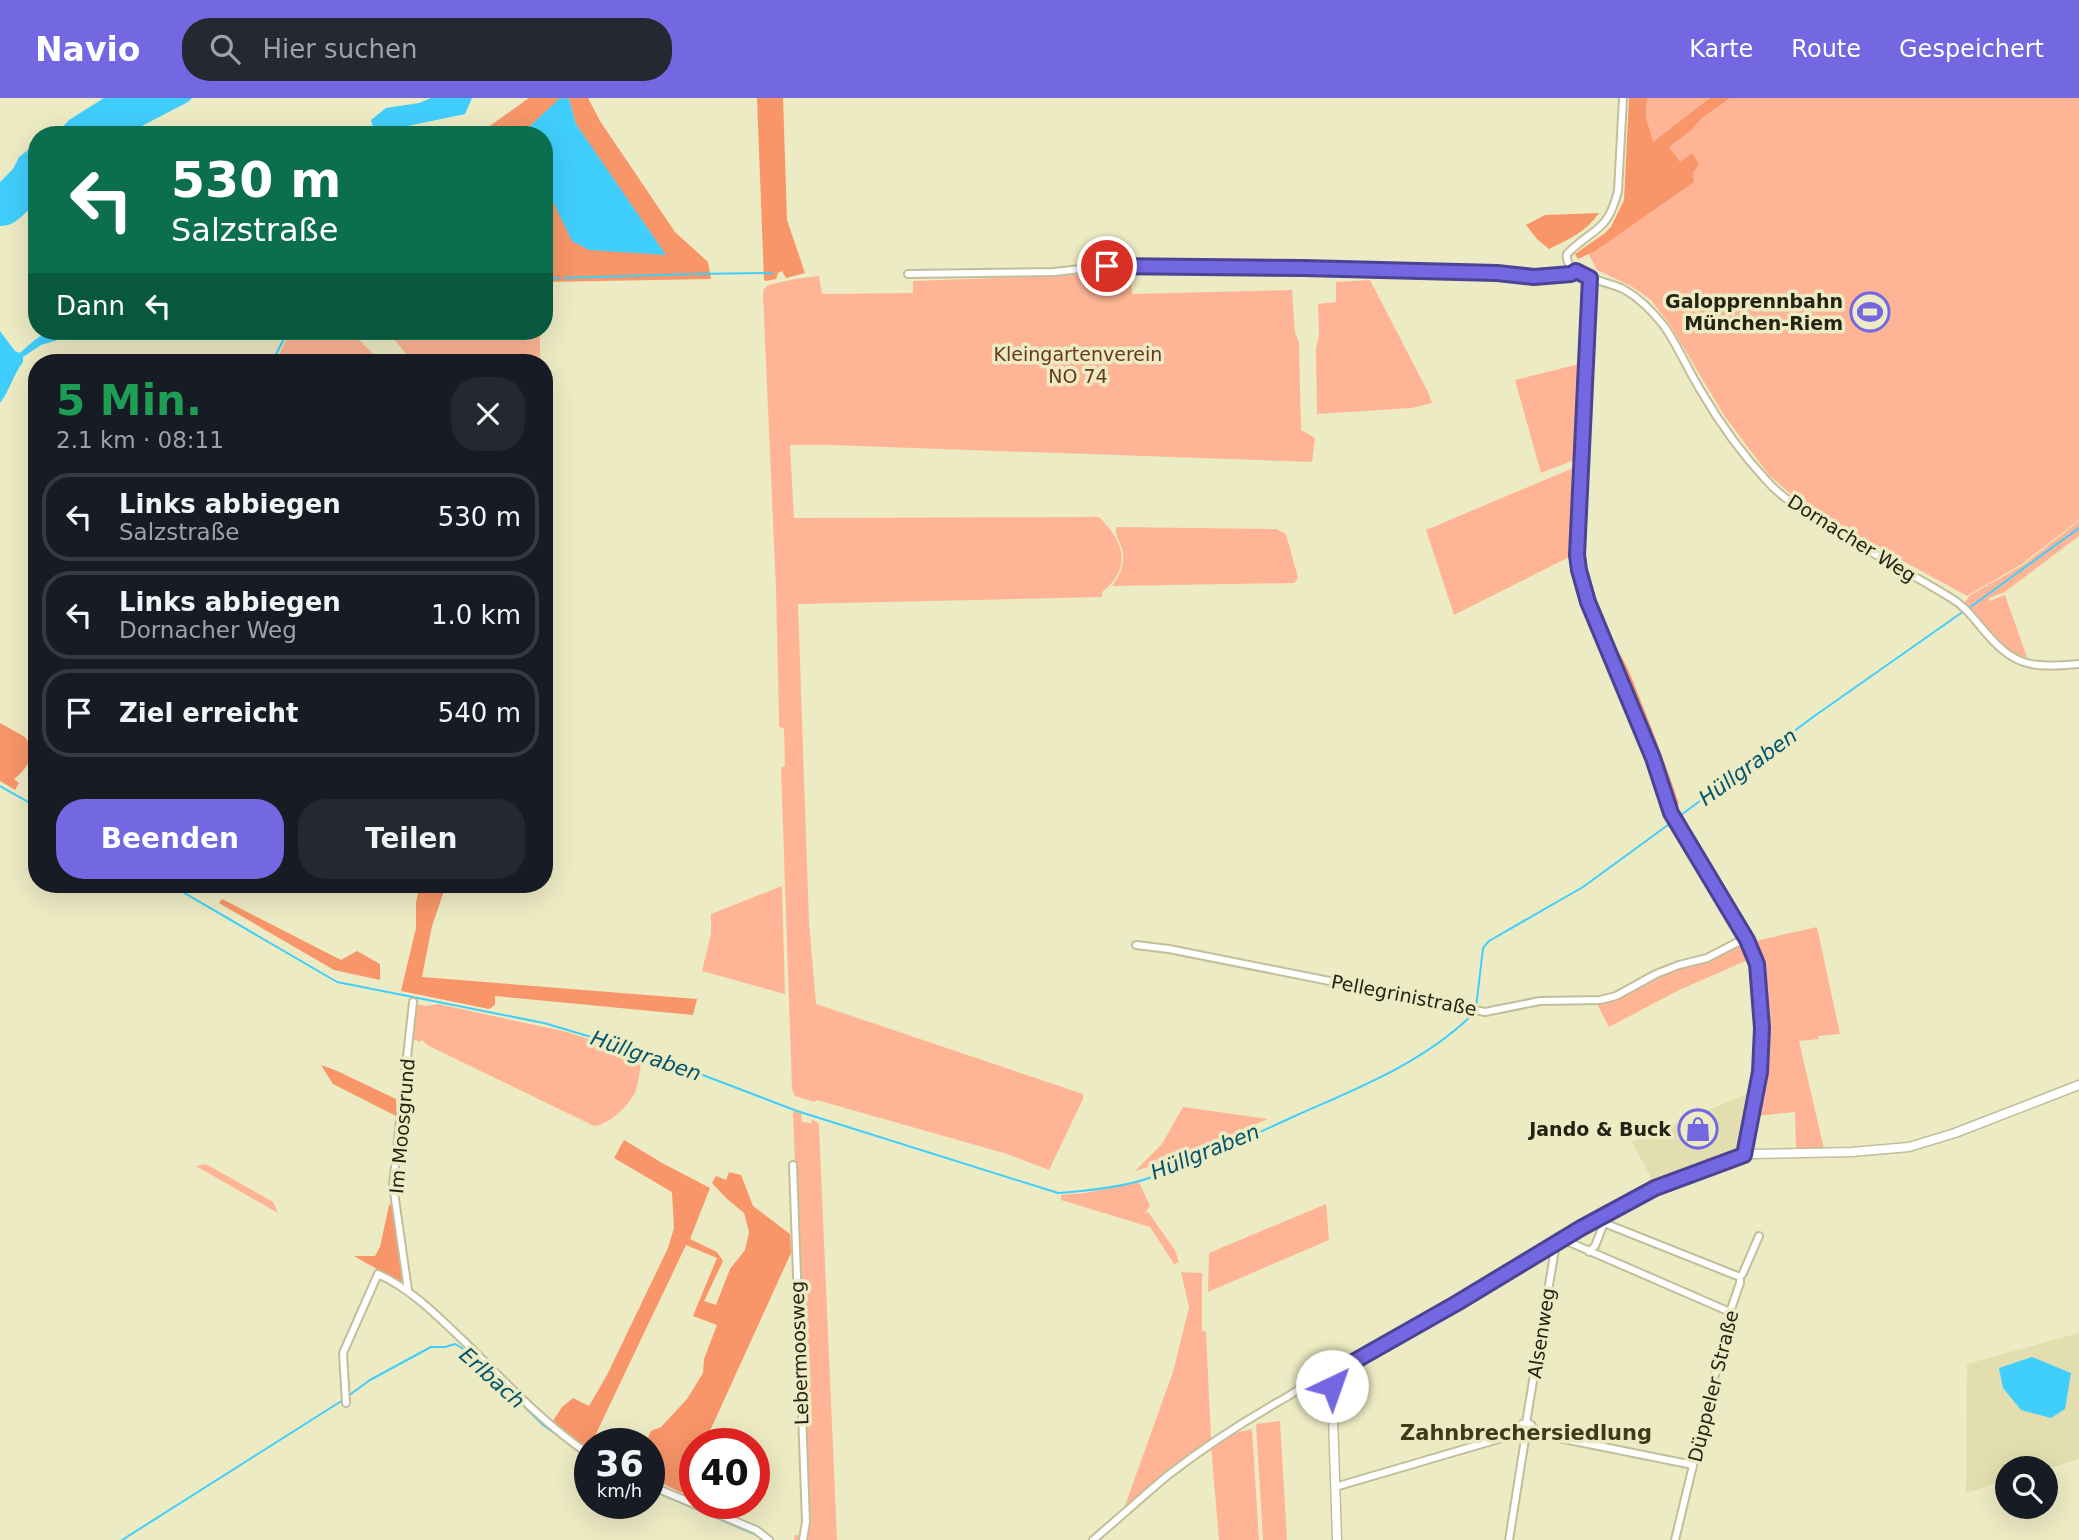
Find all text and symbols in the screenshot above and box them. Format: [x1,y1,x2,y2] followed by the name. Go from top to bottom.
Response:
[182,18,672,81] search box
[35,30,140,69] text: Navio
[206,30,244,68] icon: search
[262,34,417,64] text: Hier suchen
[1689,35,1753,63] text: Karte
[1791,35,1861,63] text: Route
[1899,35,2044,63] text: Gespeichert
[171,152,341,209] text: 530 m
[56,154,147,245] icon: left
[171,211,338,249] text: Salzstraße
[1077,236,1137,296] pin
[1088,247,1126,285] icon: arrive
[139,287,177,325] icon: left
[1665,290,1843,334] place label: Galopprennbahn München-Riem
[56,291,125,321] text: Dann
[1849,291,1891,333] sports icon: Galopprennbahn München-Riem
[994,343,1162,387] park label: Kleingartenverein NO 74
[56,376,202,425] text: 5 Min.
[451,377,525,451] button: close
[56,427,224,453] text: 2.1 km · 08:11
[119,489,341,519] text: Links abbiegen
[1784,490,1920,586] street label: Dornacher Weg
[60,498,98,536] icon: left
[438,502,521,532] text: 530 m
[119,519,239,545] text: Salzstraße
[119,587,341,617] text: Links abbiegen
[60,596,98,634] icon: left
[431,600,521,630] text: 1.0 km
[119,617,297,643] text: Dornacher Weg
[60,694,98,732] icon: arrive
[119,698,299,728] text: Ziel erreicht
[438,698,521,728] text: 540 m
[1694,723,1802,811] water label: Hüllgraben
[56,799,284,879] button: Beenden
[298,799,525,879] button: Teilen
[1329,970,1479,1020] street label: Pellegrinistraße
[588,1026,704,1086] water label: Hüllgraben
[385,1057,419,1195] street label: Im Moosgrund
[1677,1108,1719,1150] shop icon: Jando & Buck
[1527,1118,1671,1140] place label: Jando & Buck
[1147,1119,1263,1185] water label: Hüllgraben
[785,1281,813,1425] street label: Lebermoosweg
[1523,1286,1559,1380] street label: Alsenweg
[1683,1308,1743,1464] street label: Düppeler Straße
[455,1343,529,1413] water label: Erlbach
[1295,1349,1369,1423] position arrow
[1400,1421,1652,1445] district label: Zahnbrechersiedlung
[679,1428,770,1519] speed limit sign: 40
[595,1444,644,1484] text: 36
[1995,1456,2058,1519] map controls
[1995,1456,2058,1519] button: search
[597,1480,642,1501] text: km/h

